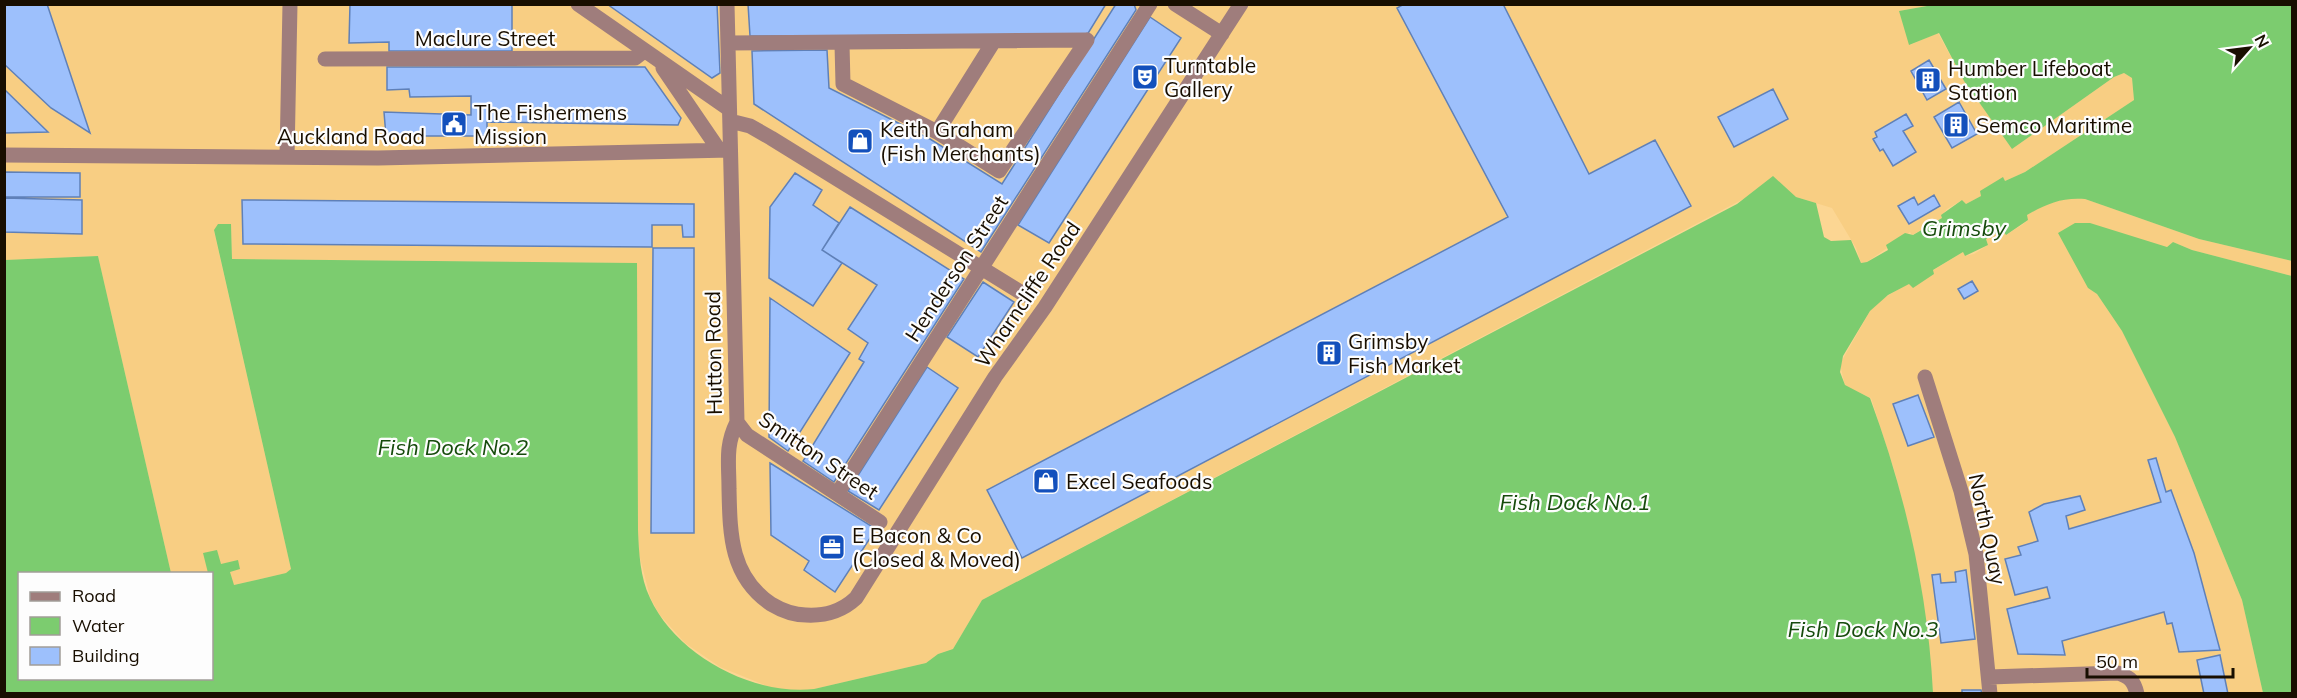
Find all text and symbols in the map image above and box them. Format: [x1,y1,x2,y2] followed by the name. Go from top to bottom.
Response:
[2219,18,2279,78] north arrow
[415,25,555,51] street label: Maclure Street
[2251,31,2274,51] text: N
[1164,52,1256,102] place label: Turntable Gallery
[1948,55,2111,105] place label: Humber Lifeboat Station
[1130,62,1160,92] theatre icon: Turntable Gallery
[1913,65,1943,95] building icon: Humber Lifeboat Station
[474,99,627,149] place label: The Fishermens Mission
[439,109,469,139] public building icon: The Fishermens Mission
[1941,110,1971,140] building icon: Semco Maritime
[1976,112,2132,138] place label: Semco Maritime
[880,116,1041,166] place label: Keith Graham (Fish Merchants)
[277,123,425,149] street label: Auckland Road
[845,126,875,156] shop icon: Keith Graham (Fish Merchants)
[899,190,1013,346] street label: Henderson Street
[1922,214,2007,242] water label: Grimsby
[969,216,1085,372] street label: Wharncliffe Road
[699,291,727,415] street label: Hutton Road
[1348,328,1461,378] place label: Grimsby Fish Market
[1314,338,1344,368] building icon: Grimsby Fish Market
[754,405,884,505] street label: Smitton Street
[378,433,528,461] water label: Fish Dock No.2
[1031,466,1061,496] shop icon: Excel Seafoods
[1066,468,1212,494] place label: Excel Seafoods
[1964,471,2012,587] street label: North Quay
[1500,488,1650,516] water label: Fish Dock No.1
[852,522,1021,572] place label: E Bacon & Co (Closed & Moved)
[817,532,847,562] office icon: E Bacon & Co (Closed & Moved)
[18,572,213,680] legend
[72,584,116,607] text: Road
[72,614,125,637] text: Water
[1788,615,1938,643] water label: Fish Dock No.3
[2087,641,2232,679] scale bar
[72,644,140,667] text: Building
[2096,650,2138,673] text: 50 m

